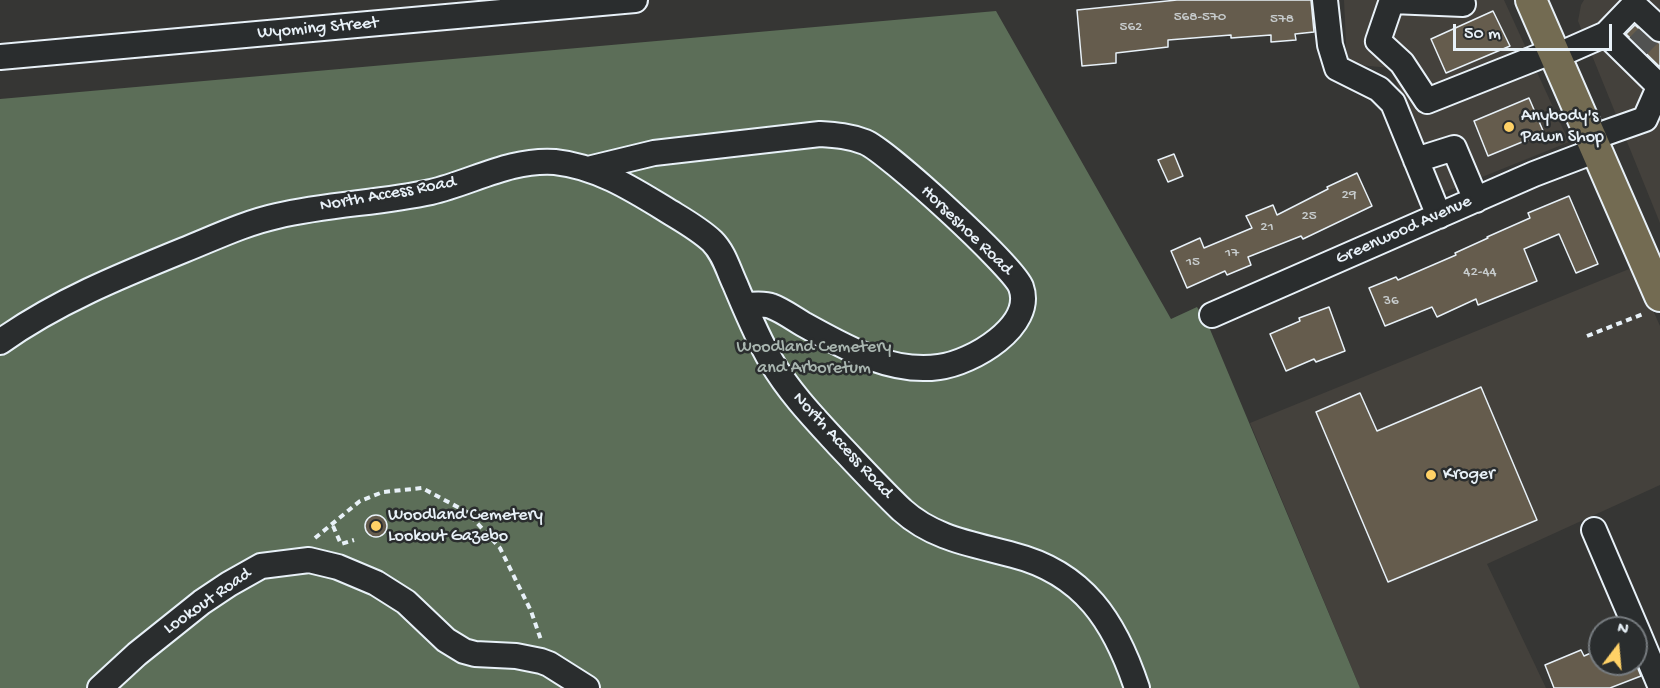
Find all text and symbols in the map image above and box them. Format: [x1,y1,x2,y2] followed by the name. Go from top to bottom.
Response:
[1174,9,1226,27] house number: 568-570
[1270,11,1294,29] house number: 578
[1456,12,1615,50] scale bar
[257,13,379,45] street label: Wyoming Street
[1120,19,1142,37] house number: 562
[1464,24,1501,45] text: 50 m
[1521,106,1604,148] place label: Anybody's Pawn Shop
[1502,120,1516,134] marker: Anybody's Pawn Shop
[318,172,458,218] street label: North Access Road
[915,181,1017,281] street label: Horseshoe Road
[1342,187,1356,205] house number: 29
[1333,191,1475,271] street label: Greenwood Avenue
[1301,208,1317,226] house number: 25
[1260,219,1274,237] house number: 21
[1225,245,1239,263] house number: 17
[1186,254,1200,272] house number: 15
[1463,264,1497,282] house number: 42-44
[1383,293,1399,311] house number: 36
[737,337,891,380] park label: Woodland Cemetery and Arboretum
[787,388,897,504] street label: North Access Road
[1443,464,1495,486] place label: Kroger
[1424,468,1438,482] marker: Kroger
[388,505,543,548] place label: Woodland Cemetery Lookout Gazebo
[369,519,383,533] marker: Woodland Cemetery Lookout Gazebo
[160,564,256,640] street label: Lookout Road
[1588,616,1648,676] north arrow
[1615,620,1630,641] text: N

